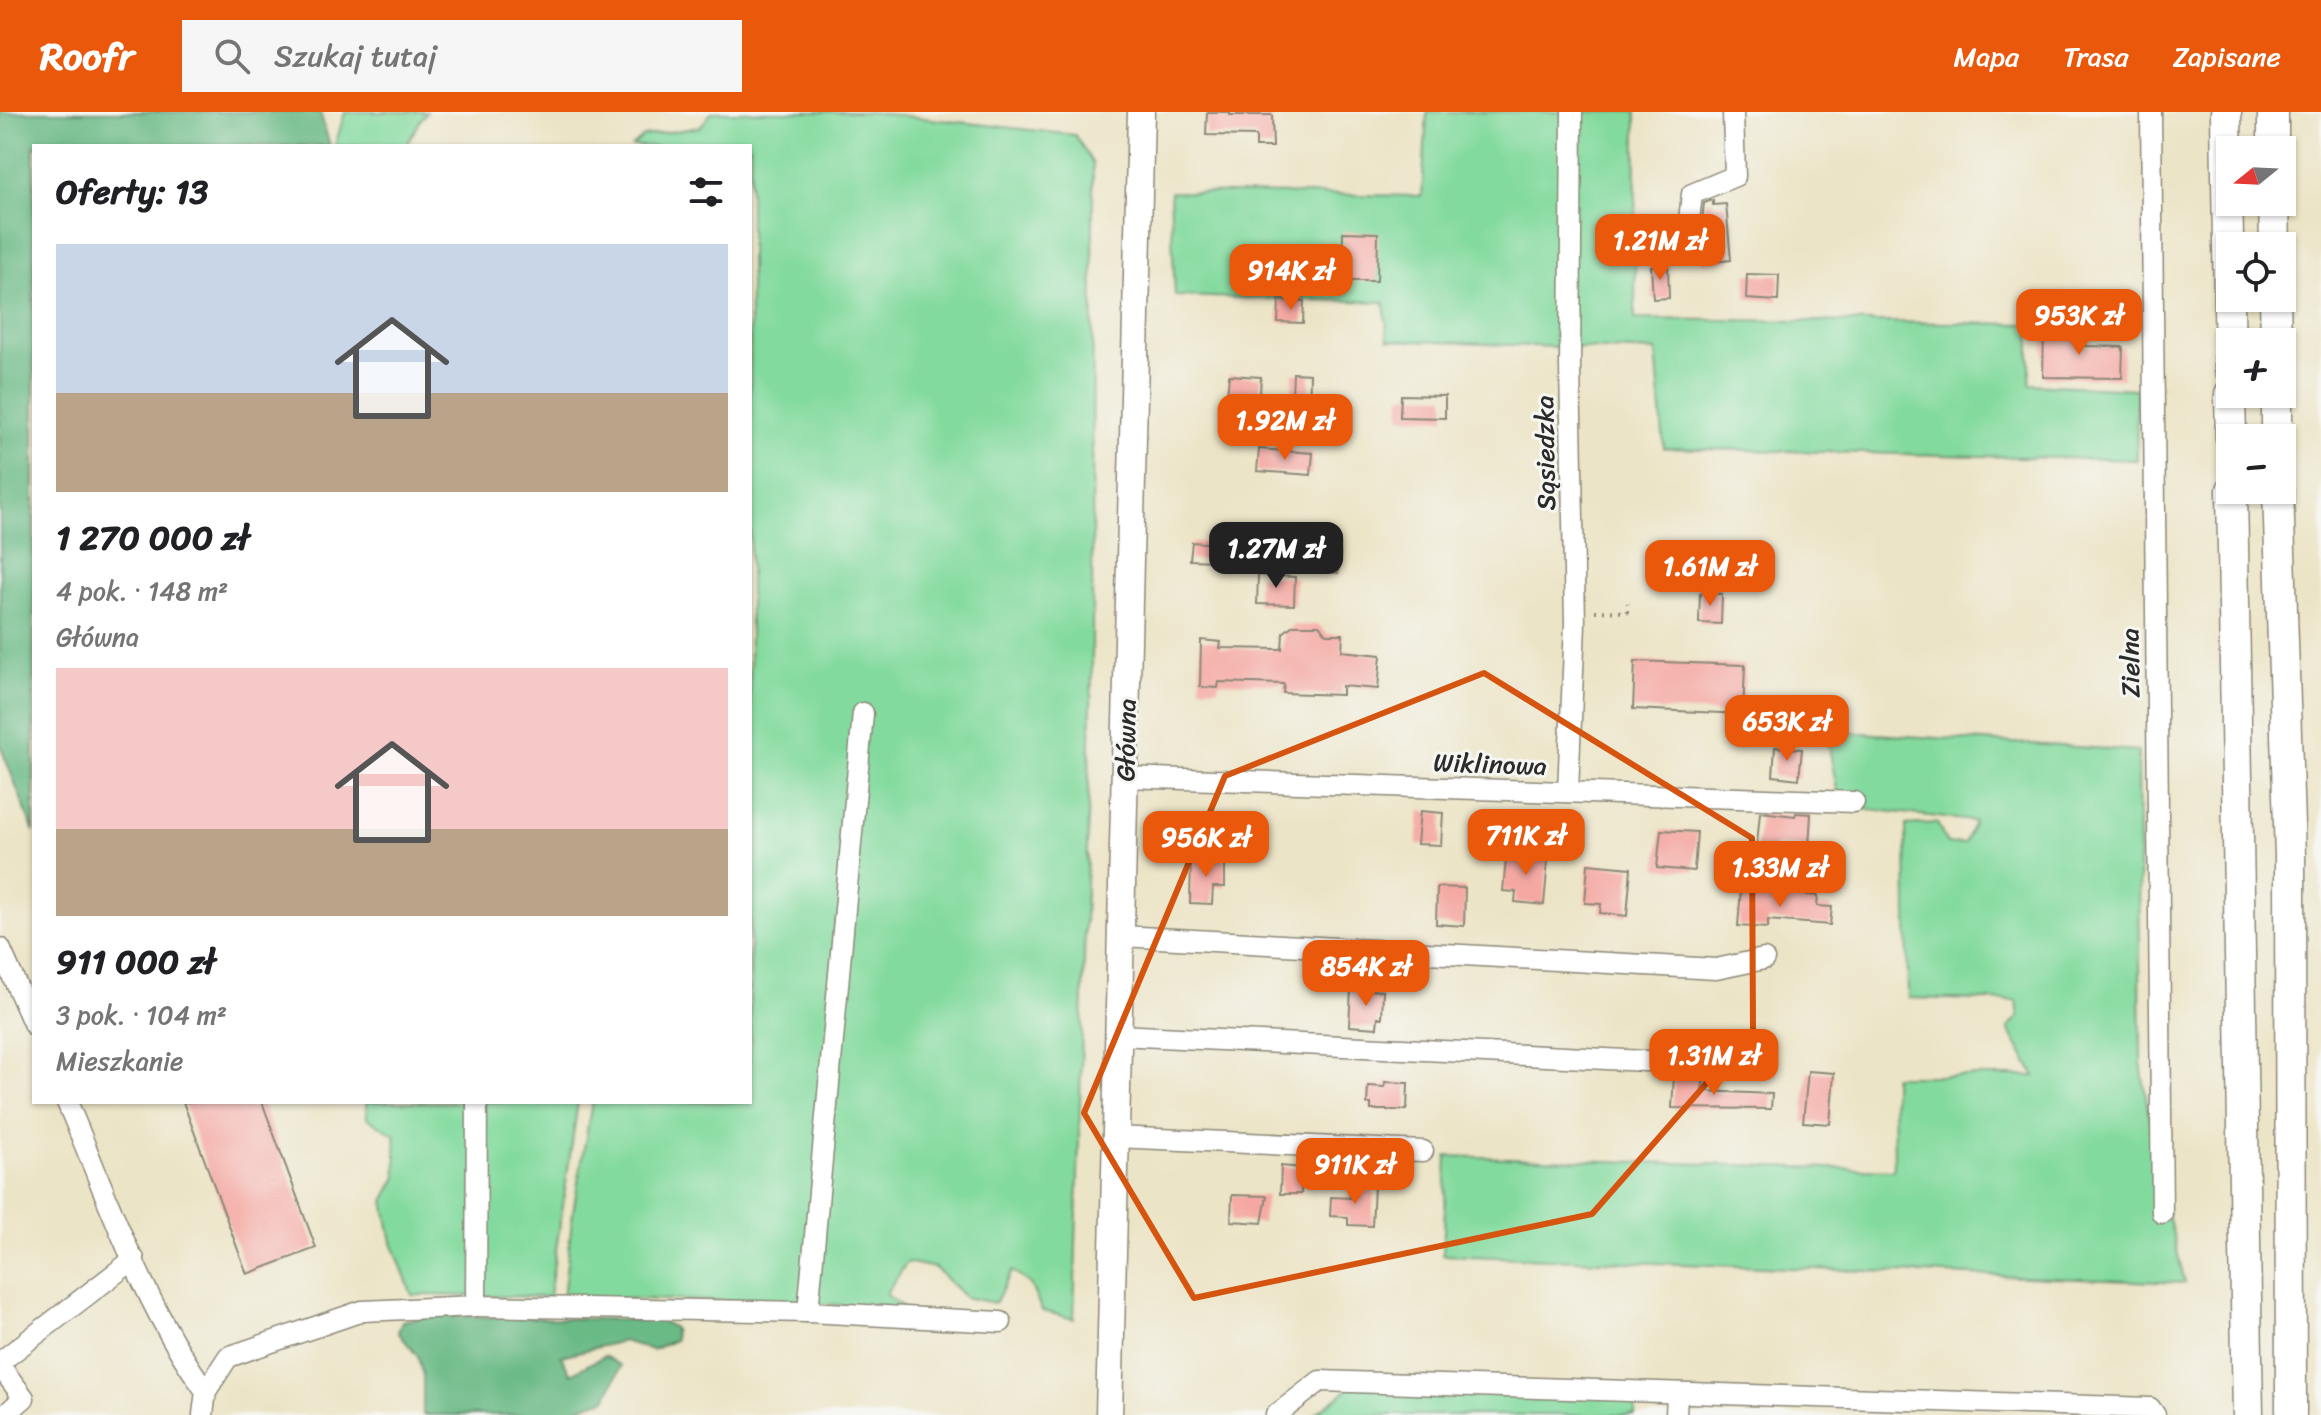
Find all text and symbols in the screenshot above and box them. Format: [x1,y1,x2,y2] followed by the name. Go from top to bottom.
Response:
[182,20,742,92] search box
[40,23,134,90] text: Roofr
[274,29,437,83] text: Szukaj tutaj
[1953,32,2019,81] text: Mapa
[2063,32,2129,81] text: Trasa
[2173,32,2281,81] text: Zapisane
[210,34,254,78] icon: search
[2216,136,2296,216] north arrow
[2216,136,2296,504] map controls
[56,162,208,222] text: Oferty: 13
[684,170,728,214] icon: filters
[1577,214,1743,282] pin: 1.21M zł
[1613,217,1707,263] text: 1.21M zł
[2216,232,2296,312] button: locate
[1217,244,1365,312] pin: 914K zł
[1248,247,1334,293] text: 914K zł
[2005,289,2153,357] pin: 953K zł
[2034,292,2124,338] text: 953K zł
[320,296,464,440] icon: home
[2216,328,2296,408] button: +
[1202,394,1368,462] pin: 1.92M zł
[1521,395,1569,511] street label: Sąsiedzka
[1236,397,1334,443] text: 1.92M zł
[2216,424,2296,504] button: −
[56,508,249,568] text: 1 270 000 zł
[1193,522,1359,590] pin: 1.27M zł
[1227,525,1325,571] text: 1.27M zł
[1627,540,1793,608] pin: 1.61M zł
[1663,543,1757,589] text: 1.61M zł
[56,568,228,614] text: 4 pok. · 148 m²
[56,614,139,660] text: Główna
[2106,628,2154,698] street label: Zielna
[1713,695,1861,763] pin: 653K zł
[1102,698,1150,782] street label: Główna
[1743,698,1831,744] text: 653K zł
[320,720,464,864] icon: home
[1432,739,1548,789] street label: Wiklinowa
[1452,809,1600,877] pin: 711K zł
[1132,811,1280,879] pin: 956K zł
[1486,812,1566,858] text: 711K zł
[1161,814,1251,860] text: 956K zł
[1697,841,1863,909] pin: 1.33M zł
[1732,844,1828,890] text: 1.33M zł
[56,932,215,992] text: 911 000 zł
[1292,940,1440,1008] pin: 854K zł
[1320,943,1412,989] text: 854K zł
[56,992,227,1038] text: 3 pok. · 104 m²
[1631,1029,1797,1097] pin: 1.31M zł
[1667,1032,1761,1078] text: 1.31M zł
[56,1038,183,1084] text: Mieszkanie
[1281,1138,1429,1206] pin: 911K zł
[1314,1141,1396,1187] text: 911K zł

